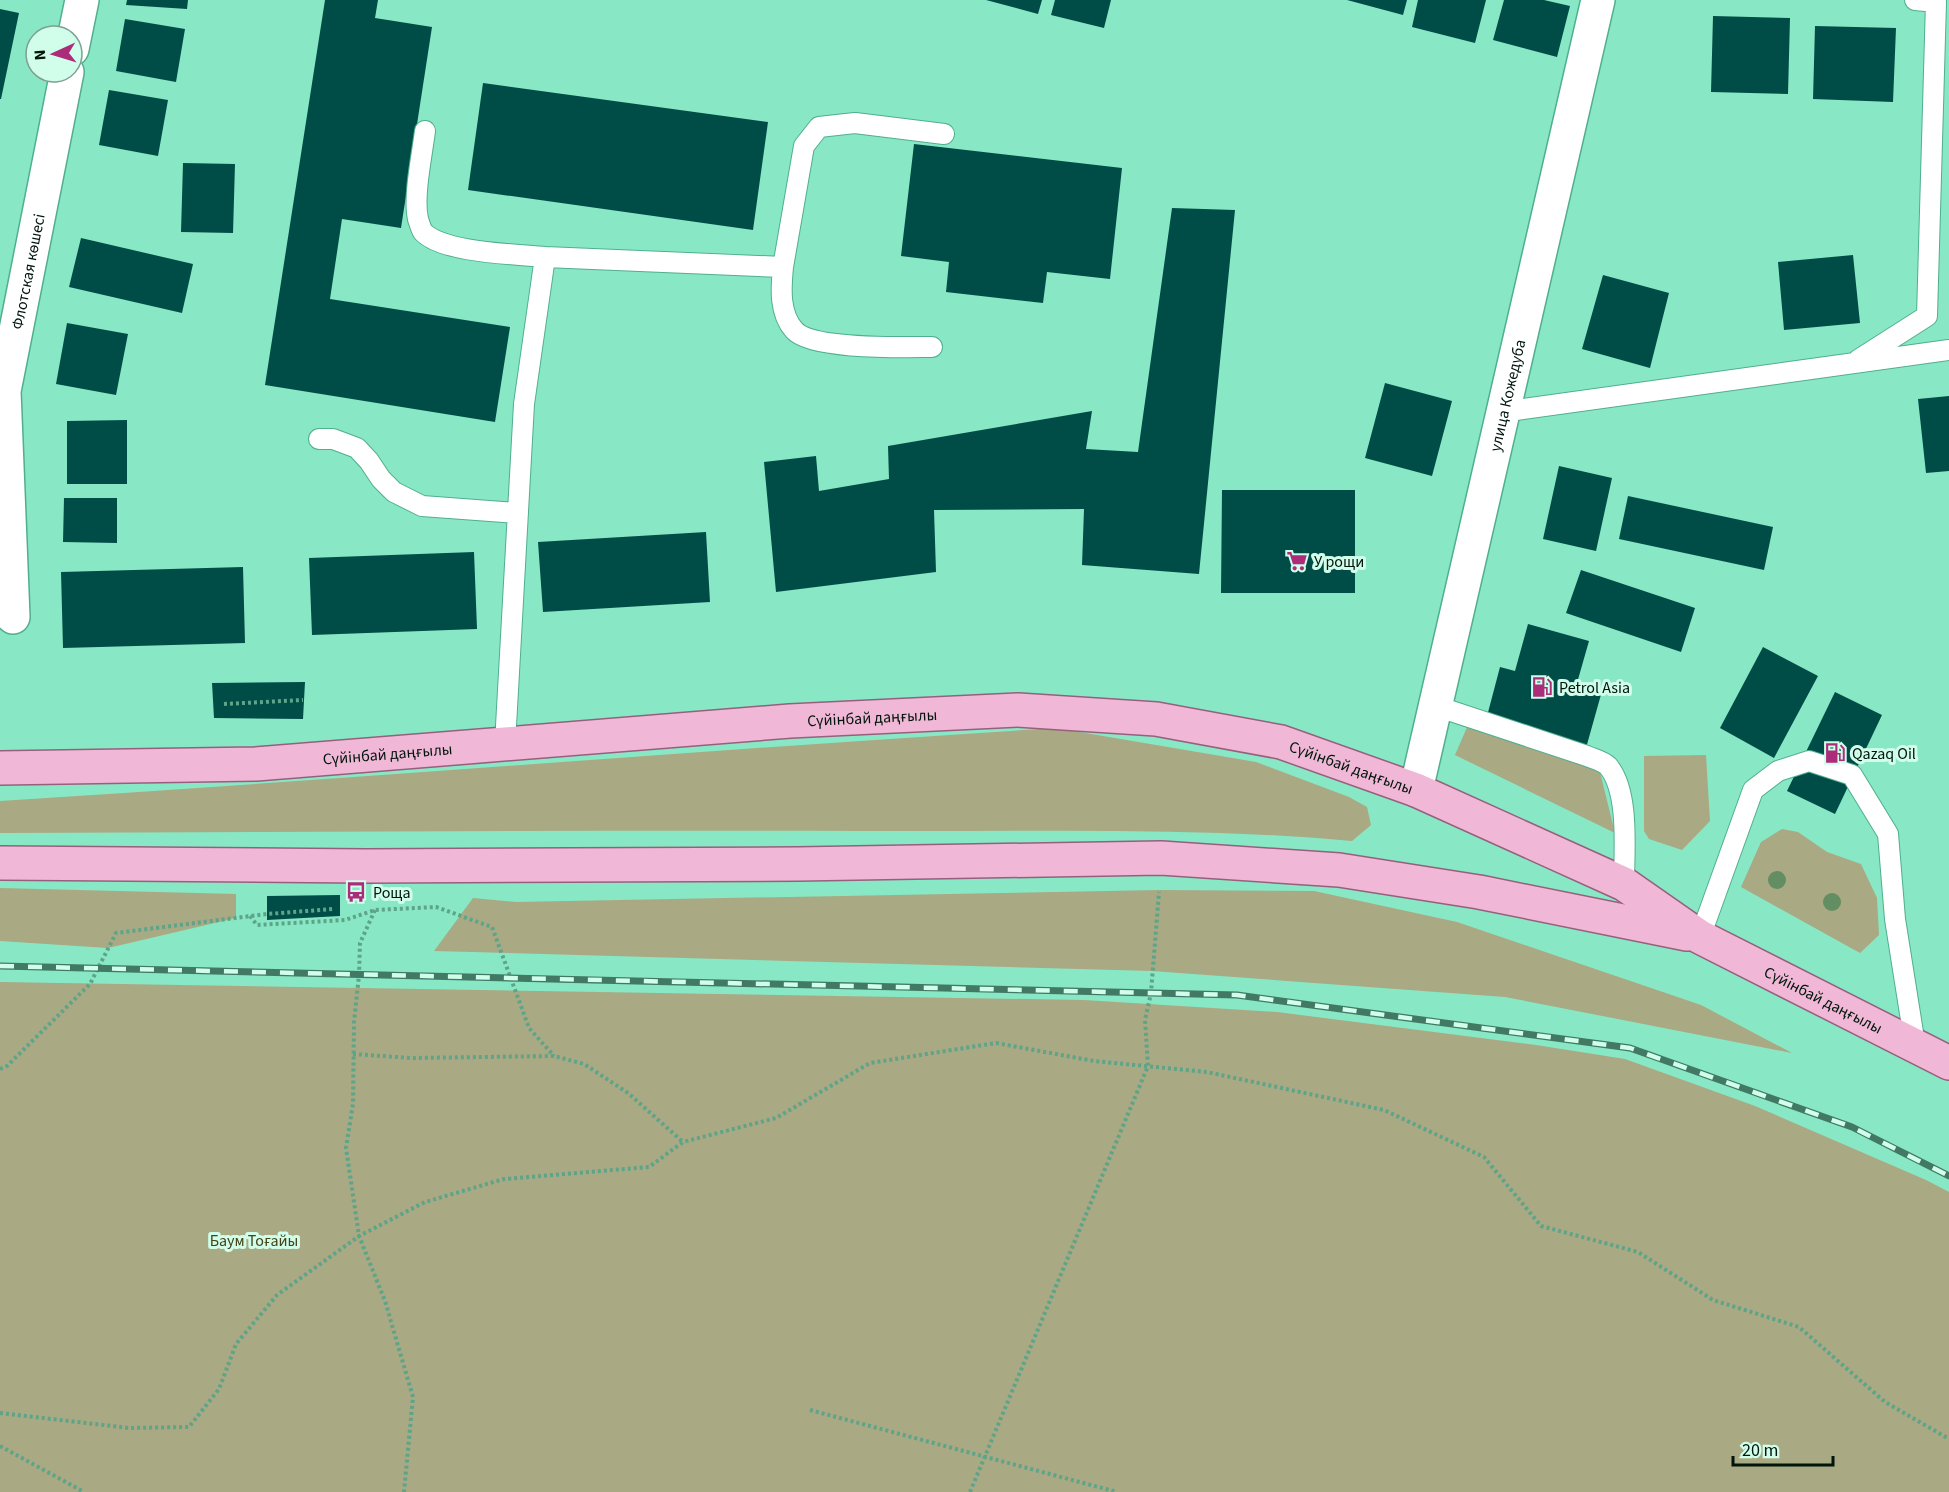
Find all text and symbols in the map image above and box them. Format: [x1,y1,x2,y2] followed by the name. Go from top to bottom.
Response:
[24,24,84,84] north arrow
[29,49,51,61] text: N
[6,212,51,332] street label: Флотская көшесі
[1484,337,1531,454] street label: улица Кожедуба
[1285,549,1309,573] supermarket icon: У рощи
[1314,551,1364,573] place label: У рощи
[1530,675,1554,699] fuel station icon: Petrol Asia
[1559,677,1630,699] place label: Petrol Asia
[807,704,938,732] street label: Сүйінбай даңғылы
[1286,736,1416,800] street label: Сүйінбай даңғылы
[322,738,453,771] street label: Сүйінбай даңғылы
[1823,741,1847,765] fuel station icon: Qazaq Oil
[1852,743,1916,765] place label: Qazaq Oil
[344,880,368,904] bus stop icon: Роща
[373,882,411,904] place label: Роща
[1760,961,1886,1040] street label: Сүйінбай даңғылы
[210,1230,298,1252] park label: Баум Тоғайы
[1733,1429,1834,1467] scale bar
[1742,1438,1778,1463] text: 20 m

